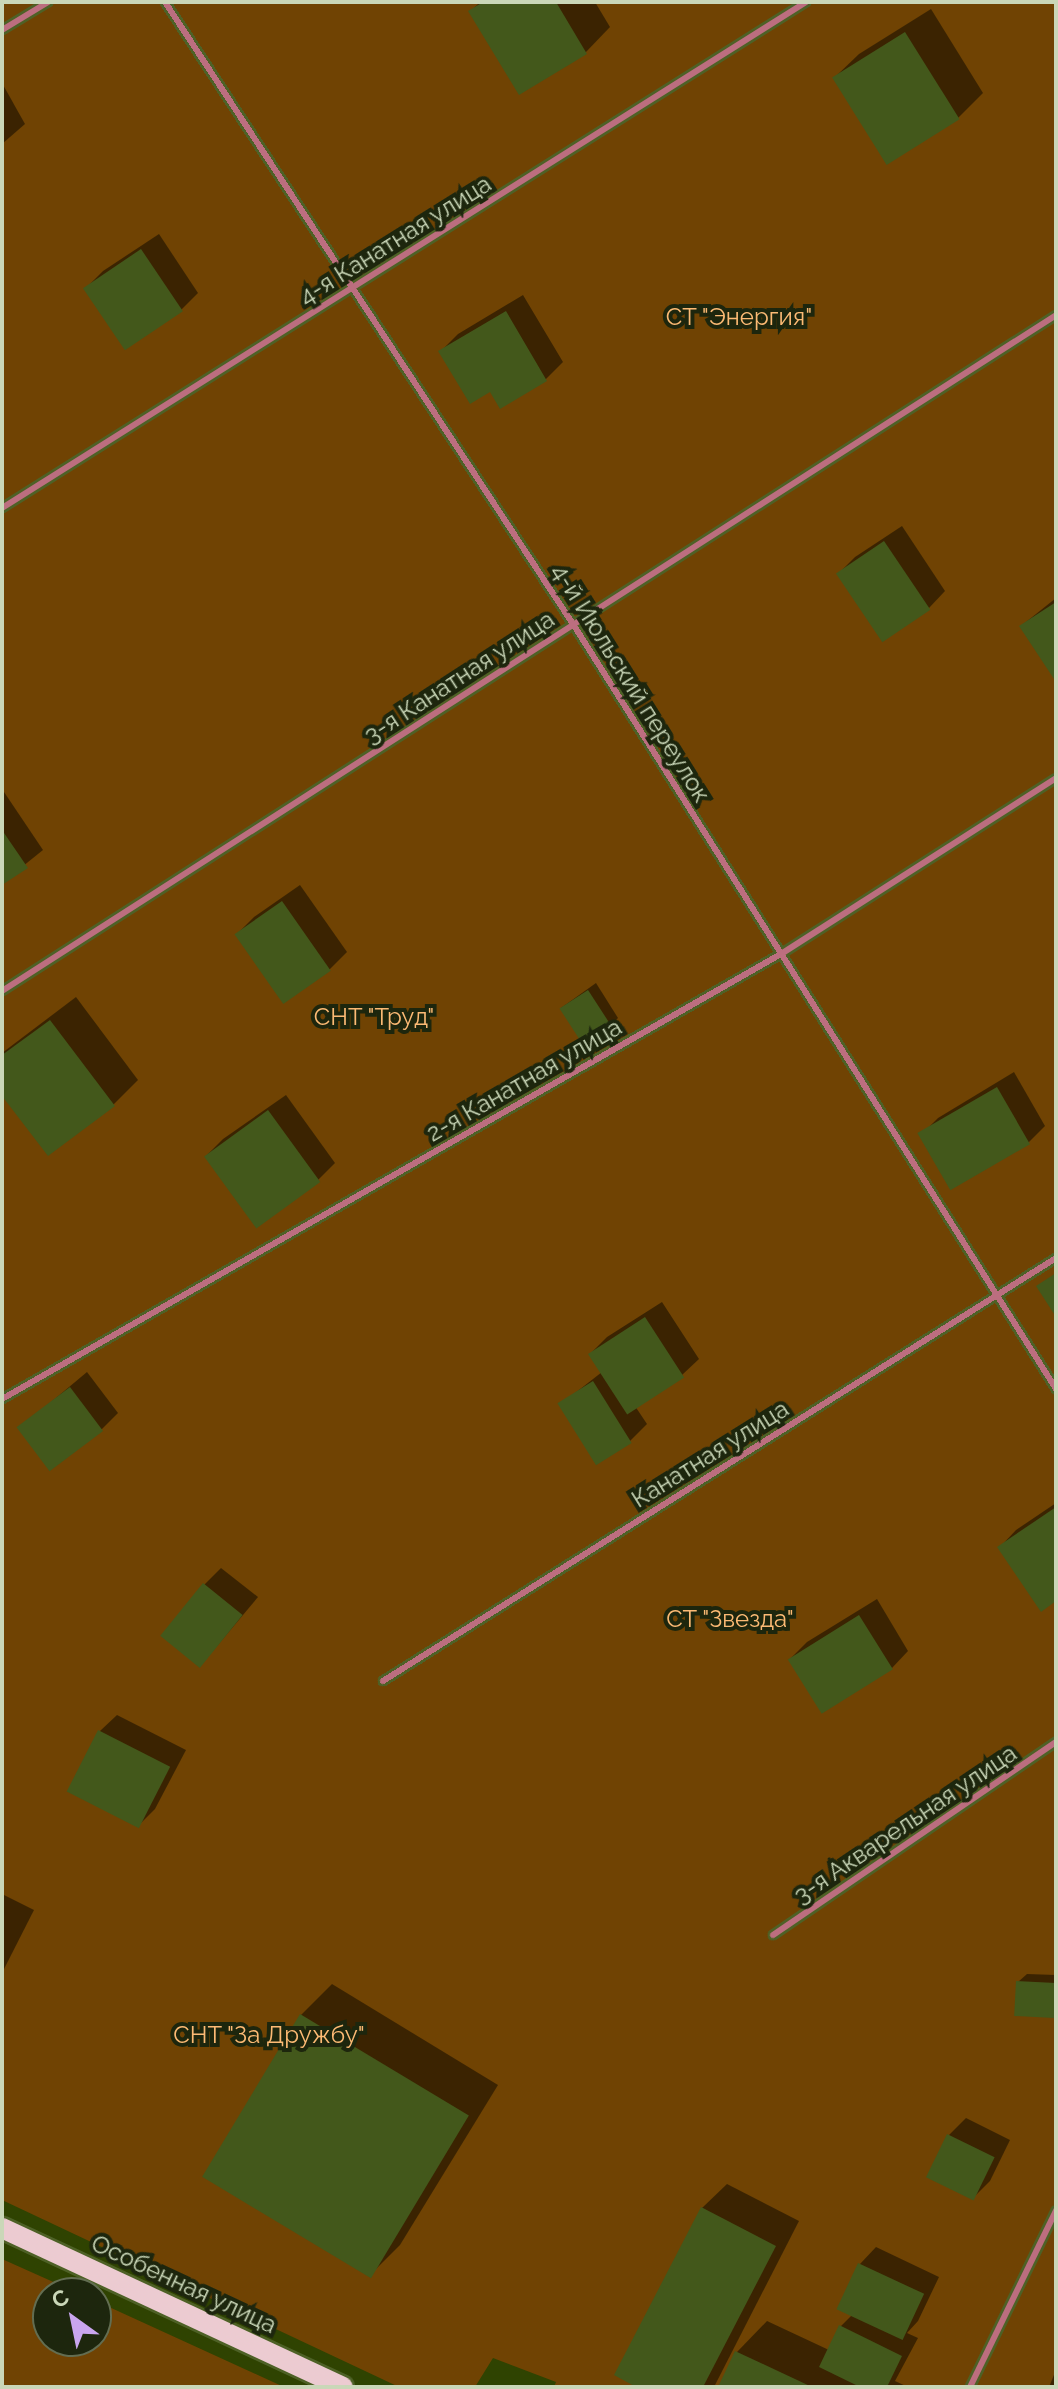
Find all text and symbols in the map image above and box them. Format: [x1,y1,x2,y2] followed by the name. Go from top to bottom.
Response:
[293,169,497,311] street label: 4-я Канатная улица
[665,303,813,331] park label: СТ "Энергия"
[546,558,716,808] street label: 4-й Июльский переулок
[358,605,560,749] street label: 3-я Канатная улица
[313,1003,435,1031] park label: СНТ "Труд"
[421,1012,627,1148] street label: 2-я Канатная улица
[626,1394,794,1514] street label: Канатная улица
[666,1605,794,1633] park label: СТ "Звезда"
[788,1738,1022,1910] street label: 3-я Акварельная улица
[173,2021,365,2049] park label: СНТ "За Дружбу"
[87,2228,281,2340] street label: Особенная улица
[32,2277,112,2357] north arrow
[47,2284,73,2314] text: С

